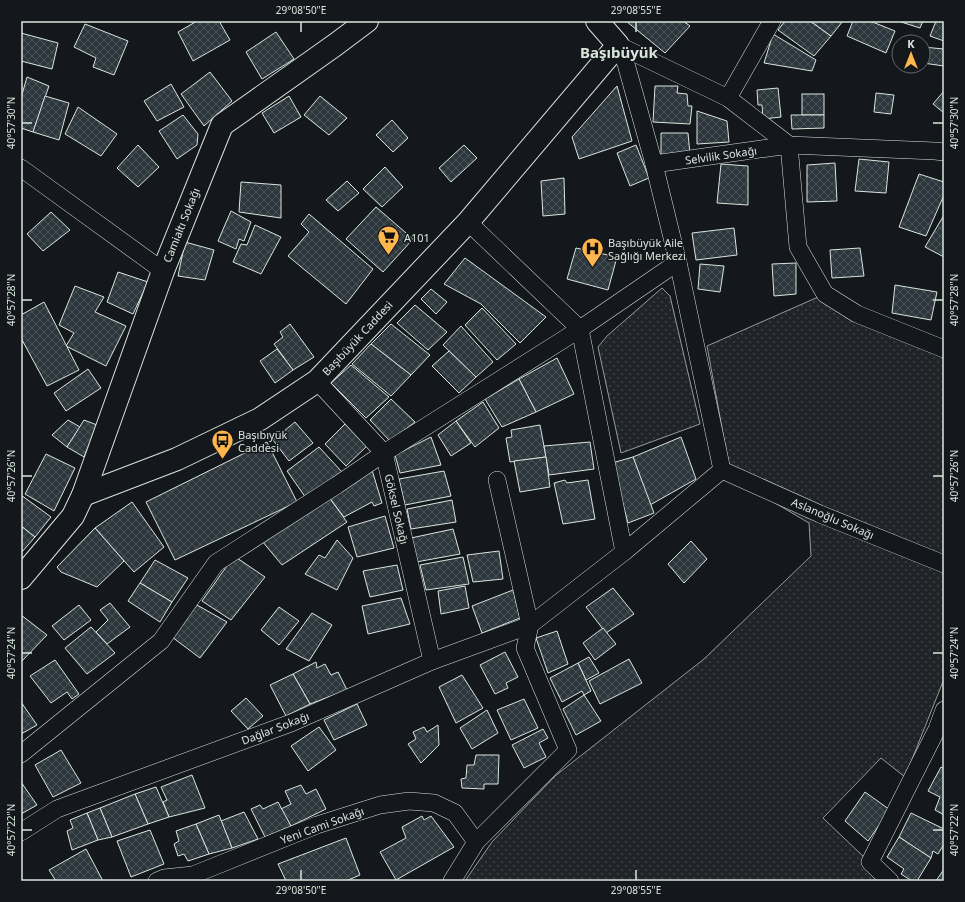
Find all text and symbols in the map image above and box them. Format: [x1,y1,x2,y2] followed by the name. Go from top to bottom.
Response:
[276,3,326,17] text: 29°08'50"E
[611,3,661,17] text: 29°08'55"E
[891,34,931,74] north arrow
[907,36,915,51] text: K
[580,42,659,62] district label: Başıbüyük
[4,97,18,149] text: 40°57'30"N
[947,97,961,149] text: 40°57'30"N
[684,143,758,167] street label: Selvilik Sokağı
[159,185,203,265] street label: Camialtı Sokağı
[376,224,402,257] supermarket icon: A101
[404,230,430,245] place label: A101
[579,235,605,268] hospital icon: Başıbüyük Aile Sağlığı Merkezi
[608,235,686,263] place label: Başıbüyük Aile Sağlığı Merkezi
[4,274,18,326] text: 40°57'28"N
[947,274,961,326] text: 40°57'28"N
[318,297,396,379] street label: Başıbüyük Caddesi
[210,427,236,460] bus stop icon: Başıbıyük Caddesi
[238,427,287,455] place label: Başıbıyük Caddesi
[4,450,18,502] text: 40°57'26"N
[947,450,961,502] text: 40°57'26"N
[382,472,412,546] street label: Göksel Sokağı
[789,494,877,542] street label: Aslanoğlu Sokağı
[4,627,18,679] text: 40°57'24"N
[947,627,961,679] text: 40°57'24"N
[239,708,311,748] street label: Dağlar Sokağı
[278,803,366,847] street label: Yeni Cami Sokağı
[4,804,18,856] text: 40°57'22"N
[947,804,961,856] text: 40°57'22"N
[276,883,326,897] text: 29°08'50"E
[611,883,661,897] text: 29°08'55"E

